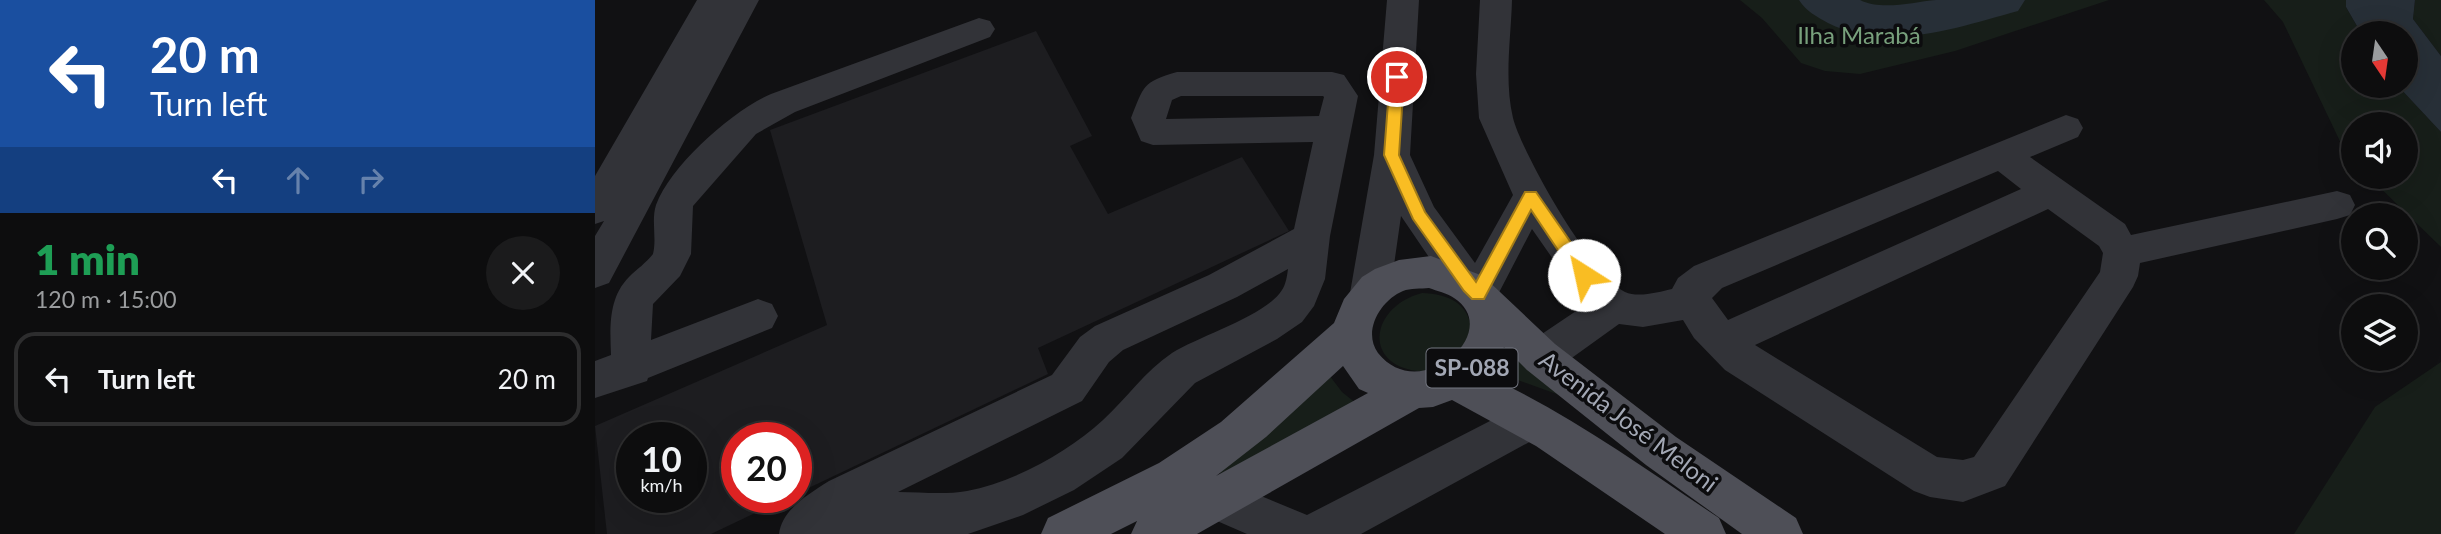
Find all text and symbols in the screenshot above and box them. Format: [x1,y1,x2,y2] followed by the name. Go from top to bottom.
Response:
[1797,20,1921,49] park label: Ilha Marabá
[2341,21,2419,98] north arrow
[2341,21,2418,371] map controls
[150,25,260,83] text: 20 m
[35,28,126,119] icon: left
[1367,47,1427,107] pin
[1378,58,1416,96] icon: arrive
[150,84,267,123] text: Turn left
[2341,112,2418,189] button: sound
[206,161,244,199] icon: left
[279,161,317,199] icon: ahead
[352,161,390,199] icon: right
[2341,203,2418,280] button: search
[35,234,140,284] text: 1 min
[486,236,560,310] button: close
[1547,238,1621,312] position arrow
[35,285,177,313] text: 120 m · 15:00
[2341,294,2418,371] button: layers
[1534,344,1724,497] street label: Avenida José Meloni
[1427,348,1517,388] road number: SP-088
[39,360,77,398] icon: left
[98,363,195,395] text: Turn left
[498,363,556,395] text: 20 m
[721,422,812,513] speed limit sign: 20
[641,437,682,479] text: 10
[640,474,683,496] text: km/h

